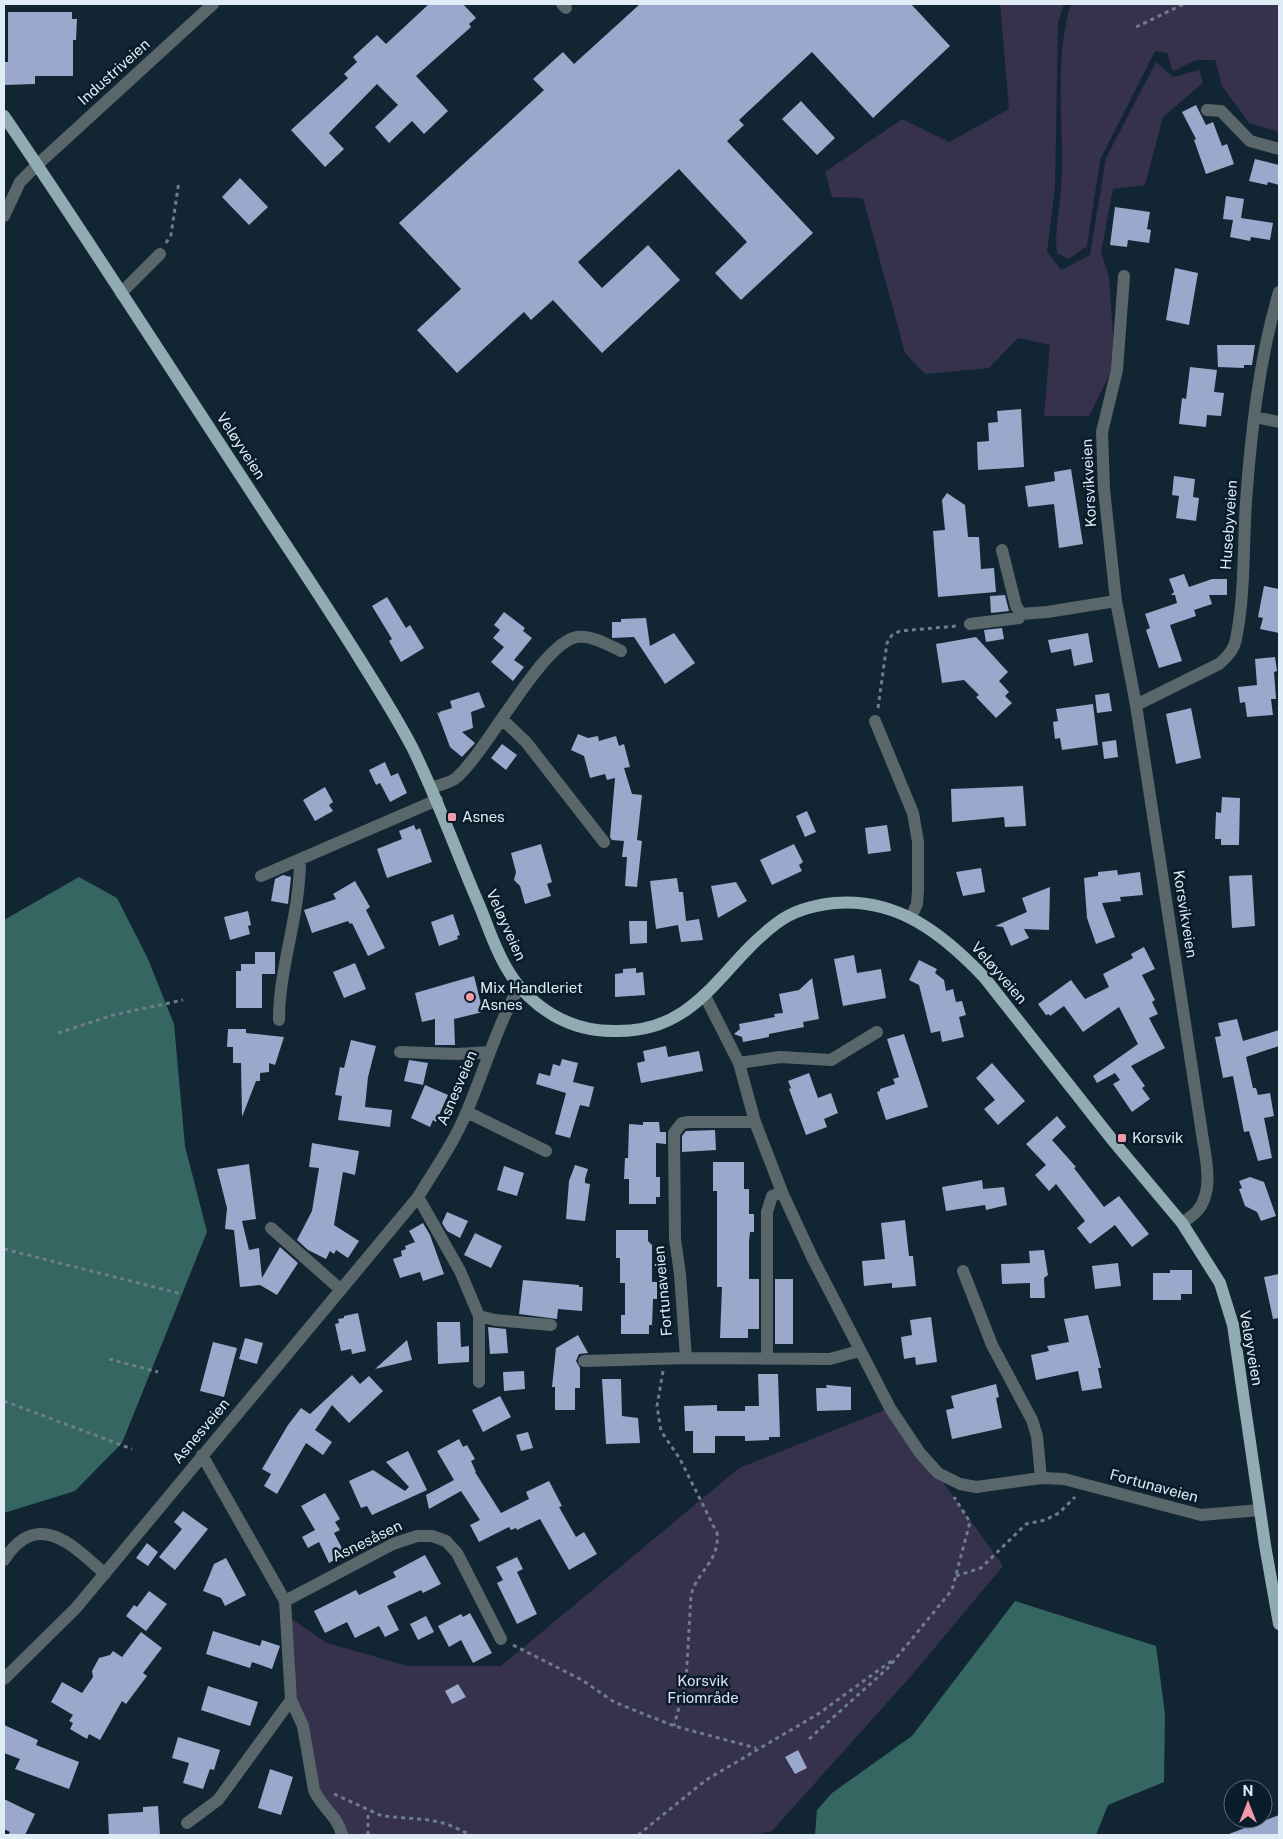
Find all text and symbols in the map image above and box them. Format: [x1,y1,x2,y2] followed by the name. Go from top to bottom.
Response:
[74,35,153,108] street label: Industriveien
[214,409,269,482] street label: Veløyveien
[1078,438,1099,528] street label: Korsvikveien
[1217,479,1240,570] street label: Husebyveien
[462,808,505,825] place label: Asnes
[446,811,458,823] marker: Asnes
[1170,869,1201,959] street label: Korsvikveien
[483,887,530,963] street label: Veløyveien
[968,938,1031,1007] street label: Veløyveien
[480,979,583,1013] place label: Mix Handleriet Asnes
[464,991,476,1003] marker: Mix Handleriet Asnes
[433,1048,480,1128] street label: Asnesveien
[1132,1129,1183,1146] place label: Korsvik
[1116,1132,1128,1144] marker: Korsvik
[650,1245,675,1337] street label: Fortunaveien
[1237,1309,1266,1387] street label: Veløyveien
[169,1395,233,1467] street label: Asnesveien
[1108,1466,1200,1505] street label: Fortunaveien
[329,1516,405,1565] street label: Asnesåsen
[667,1672,739,1706] park label: Korsvik Friområde
[1223,1779,1273,1829] north arrow
[1243,1783,1253,1799] text: N

